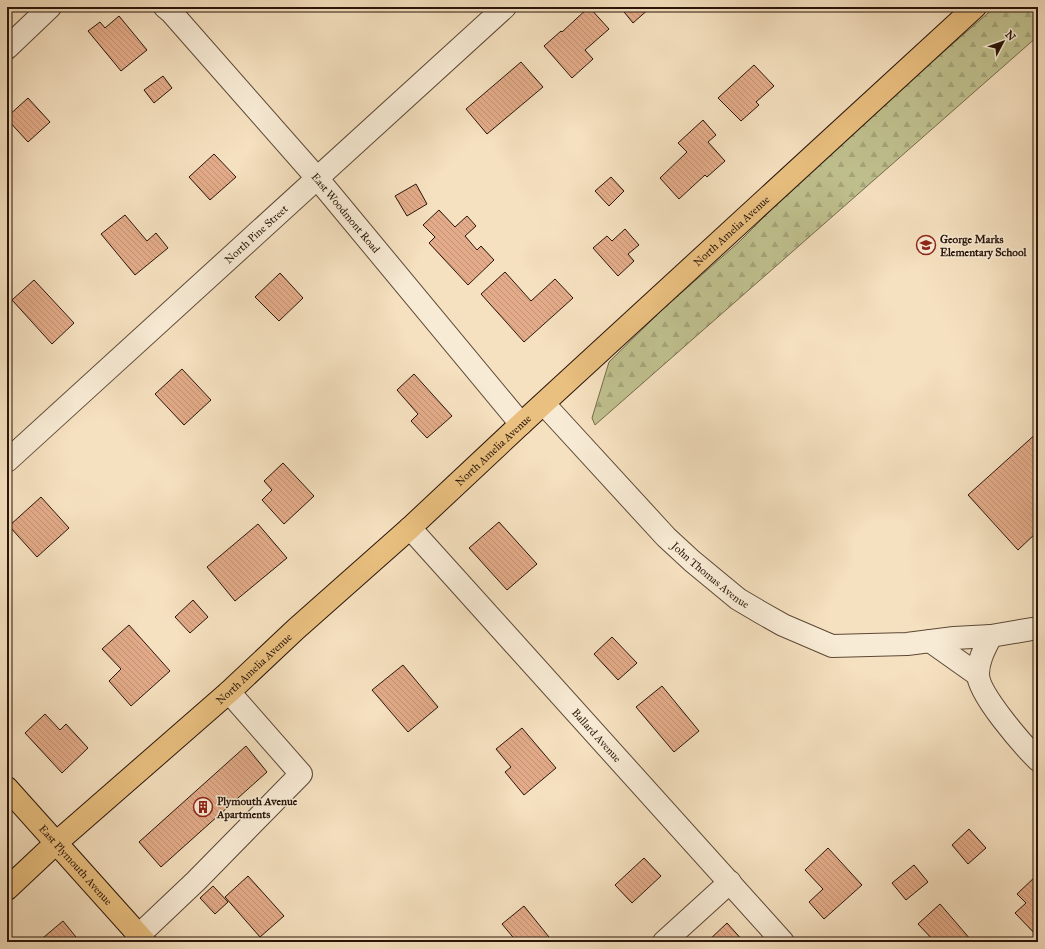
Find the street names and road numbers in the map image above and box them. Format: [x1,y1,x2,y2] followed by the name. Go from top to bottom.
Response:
[308,170,383,256] street label: East Woodmont Road
[691,193,773,269] street label: North Amelia Avenue
[222,202,291,266] street label: North Pine Street
[453,412,534,489] street label: North Amelia Avenue
[667,539,752,611] street label: John Thomas Avenue
[214,630,295,707] street label: North Amelia Avenue
[569,706,624,765] street label: Ballard Avenue
[36,822,115,908] street label: East Plymouth Avenue

